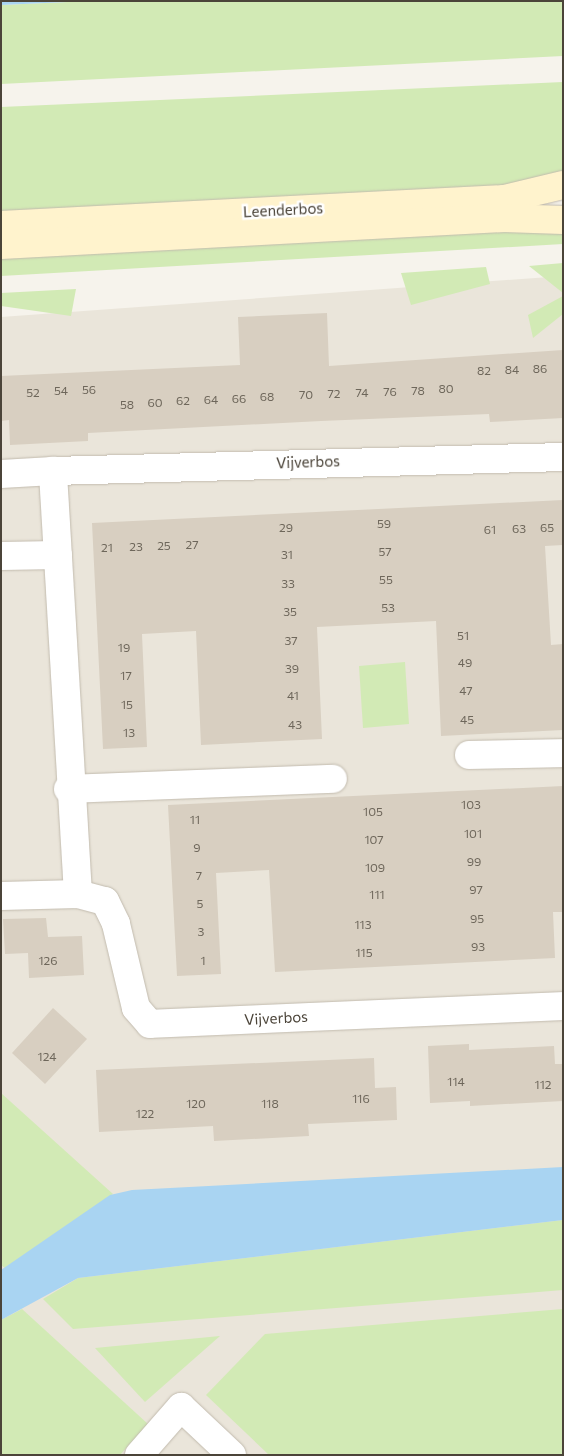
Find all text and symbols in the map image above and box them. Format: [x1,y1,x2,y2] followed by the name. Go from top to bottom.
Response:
[243,199,323,221] street label: Leenderbos
[533,362,547,376] house number: 86
[505,363,519,377] house number: 84
[477,364,491,378] house number: 82
[438,382,454,396] house number: 80
[82,383,96,397] house number: 56
[54,384,68,398] house number: 54
[411,384,425,398] house number: 78
[383,385,397,399] house number: 76
[26,386,40,400] house number: 52
[356,386,368,400] house number: 74
[328,387,340,401] house number: 72
[299,388,313,402] house number: 70
[260,390,274,404] house number: 68
[232,392,246,406] house number: 66
[204,393,218,407] house number: 64
[176,394,190,408] house number: 62
[147,396,163,410] house number: 60
[120,398,134,412] house number: 58
[276,452,340,472] street label: Vijverbos
[377,517,391,531] house number: 59
[279,521,293,535] house number: 29
[540,521,554,535] house number: 65
[512,522,526,536] house number: 63
[484,523,496,537] house number: 61
[186,538,198,552] house number: 27
[157,539,171,553] house number: 25
[129,540,143,554] house number: 23
[101,541,113,555] house number: 21
[378,545,392,559] house number: 57
[281,548,293,562] house number: 31
[379,573,393,587] house number: 55
[281,577,295,591] house number: 33
[381,601,395,615] house number: 53
[283,605,297,619] house number: 35
[457,629,469,643] house number: 51
[284,634,298,648] house number: 37
[118,641,130,655] house number: 19
[458,656,472,670] house number: 49
[285,662,299,676] house number: 39
[120,669,132,683] house number: 17
[459,684,473,698] house number: 47
[287,689,299,703] house number: 41
[121,698,133,712] house number: 15
[460,713,474,727] house number: 45
[288,718,302,732] house number: 43
[123,726,135,740] house number: 13
[461,798,481,812] house number: 103
[363,805,383,819] house number: 105
[190,813,200,827] house number: 11
[464,827,482,841] house number: 101
[364,833,384,847] house number: 107
[193,841,201,855] house number: 9
[467,855,481,869] house number: 99
[365,861,385,875] house number: 109
[196,869,202,883] house number: 7
[469,883,483,897] house number: 97
[369,888,385,902] house number: 111
[197,897,203,911] house number: 5
[470,912,484,926] house number: 95
[354,918,372,932] house number: 113
[198,925,204,939] house number: 3
[471,940,485,954] house number: 93
[355,946,373,960] house number: 115
[38,954,58,968] house number: 126
[200,954,206,968] house number: 1
[244,1007,308,1029] street label: Vijverbos
[38,1050,56,1064] house number: 124
[447,1075,465,1089] house number: 114
[535,1078,551,1092] house number: 112
[352,1092,370,1106] house number: 116
[186,1097,206,1111] house number: 120
[261,1097,279,1111] house number: 118
[136,1107,154,1121] house number: 122

